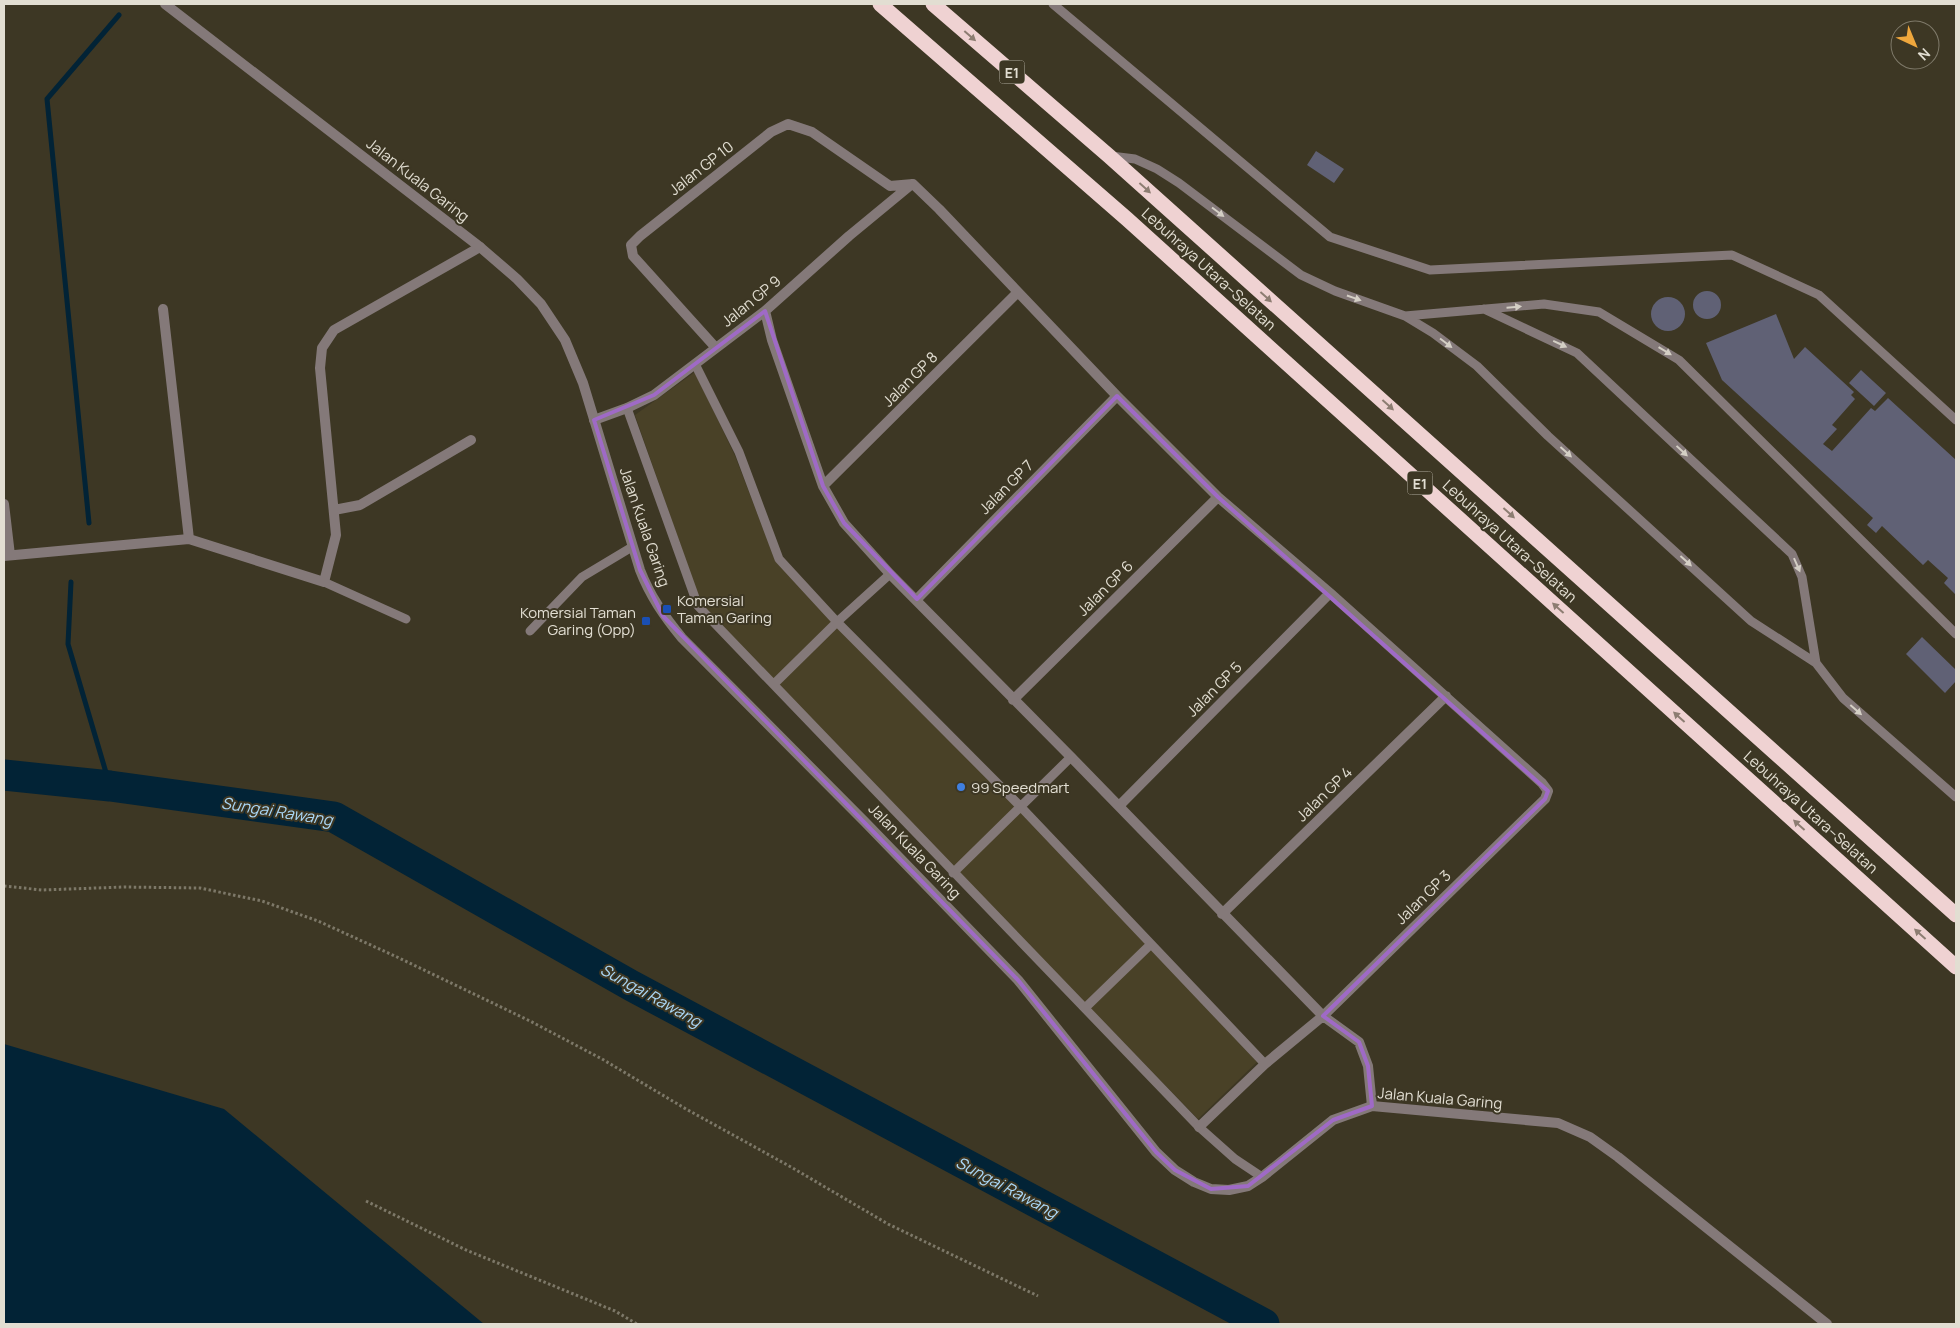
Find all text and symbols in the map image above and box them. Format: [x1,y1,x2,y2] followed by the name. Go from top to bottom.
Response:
[1890,20,1940,70] north arrow
[963,30,976,41] one-way arrow
[1914,44,1935,65] text: N
[1000,61,1024,84] road number: E1
[362,133,474,227] street label: Jalan Kuala Garing
[664,136,738,200] street label: Jalan GP 10
[1139,183,1152,194] one-way arrow
[1137,203,1281,335] street label: Lebuhraya Utara–Selatan
[1211,207,1225,217] one-way arrow
[717,271,785,331] street label: Jalan GP 9
[1260,291,1272,303] one-way arrow
[1347,295,1362,302] one-way arrow
[1506,302,1522,310] one-way arrow
[1439,337,1452,348] one-way arrow
[1553,341,1567,349] one-way arrow
[878,347,942,411] street label: Jalan GP 8
[1658,347,1671,356] one-way arrow
[1381,399,1393,411] one-way arrow
[1676,445,1688,457] one-way arrow
[1559,446,1571,458] one-way arrow
[974,455,1038,519] street label: Jalan GP 7
[615,464,675,590] street label: Jalan Kuala Garing
[1408,472,1432,494] road number: E1
[1438,475,1582,607] street label: Lebuhraya Utara–Selatan
[1502,508,1515,519] one-way arrow
[1072,555,1138,621] street label: Jalan GP 6
[1680,555,1692,567] one-way arrow
[1793,558,1801,572] one-way arrow
[677,590,772,628] place label: Komersial Taman Garing
[520,602,636,640] place label: Komersial Taman Garing (Opp)
[1553,602,1565,614] one-way arrow
[661,603,673,615] marker: Komersial Taman Garing
[640,615,652,627] marker: Komersial Taman Garing (Opp)
[1182,657,1246,721] street label: Jalan GP 5
[1850,704,1863,715] one-way arrow
[1672,711,1685,722] one-way arrow
[1739,746,1883,878] street label: Lebuhraya Utara–Selatan
[1291,762,1357,826] street label: Jalan GP 4
[971,777,1070,798] place label: 99 Speedmart
[955,781,967,793] marker: 99 Speedmart
[220,791,336,831] water label: Sungai Rawang
[864,799,966,903] street label: Jalan Kuala Garing
[1793,820,1806,831] one-way arrow
[1391,865,1455,929] street label: Jalan GP 3
[1915,928,1927,940] one-way arrow
[596,958,707,1033] water label: Sungai Rawang
[1377,1082,1503,1114] street label: Jalan Kuala Garing
[952,1151,1063,1224] water label: Sungai Rawang

